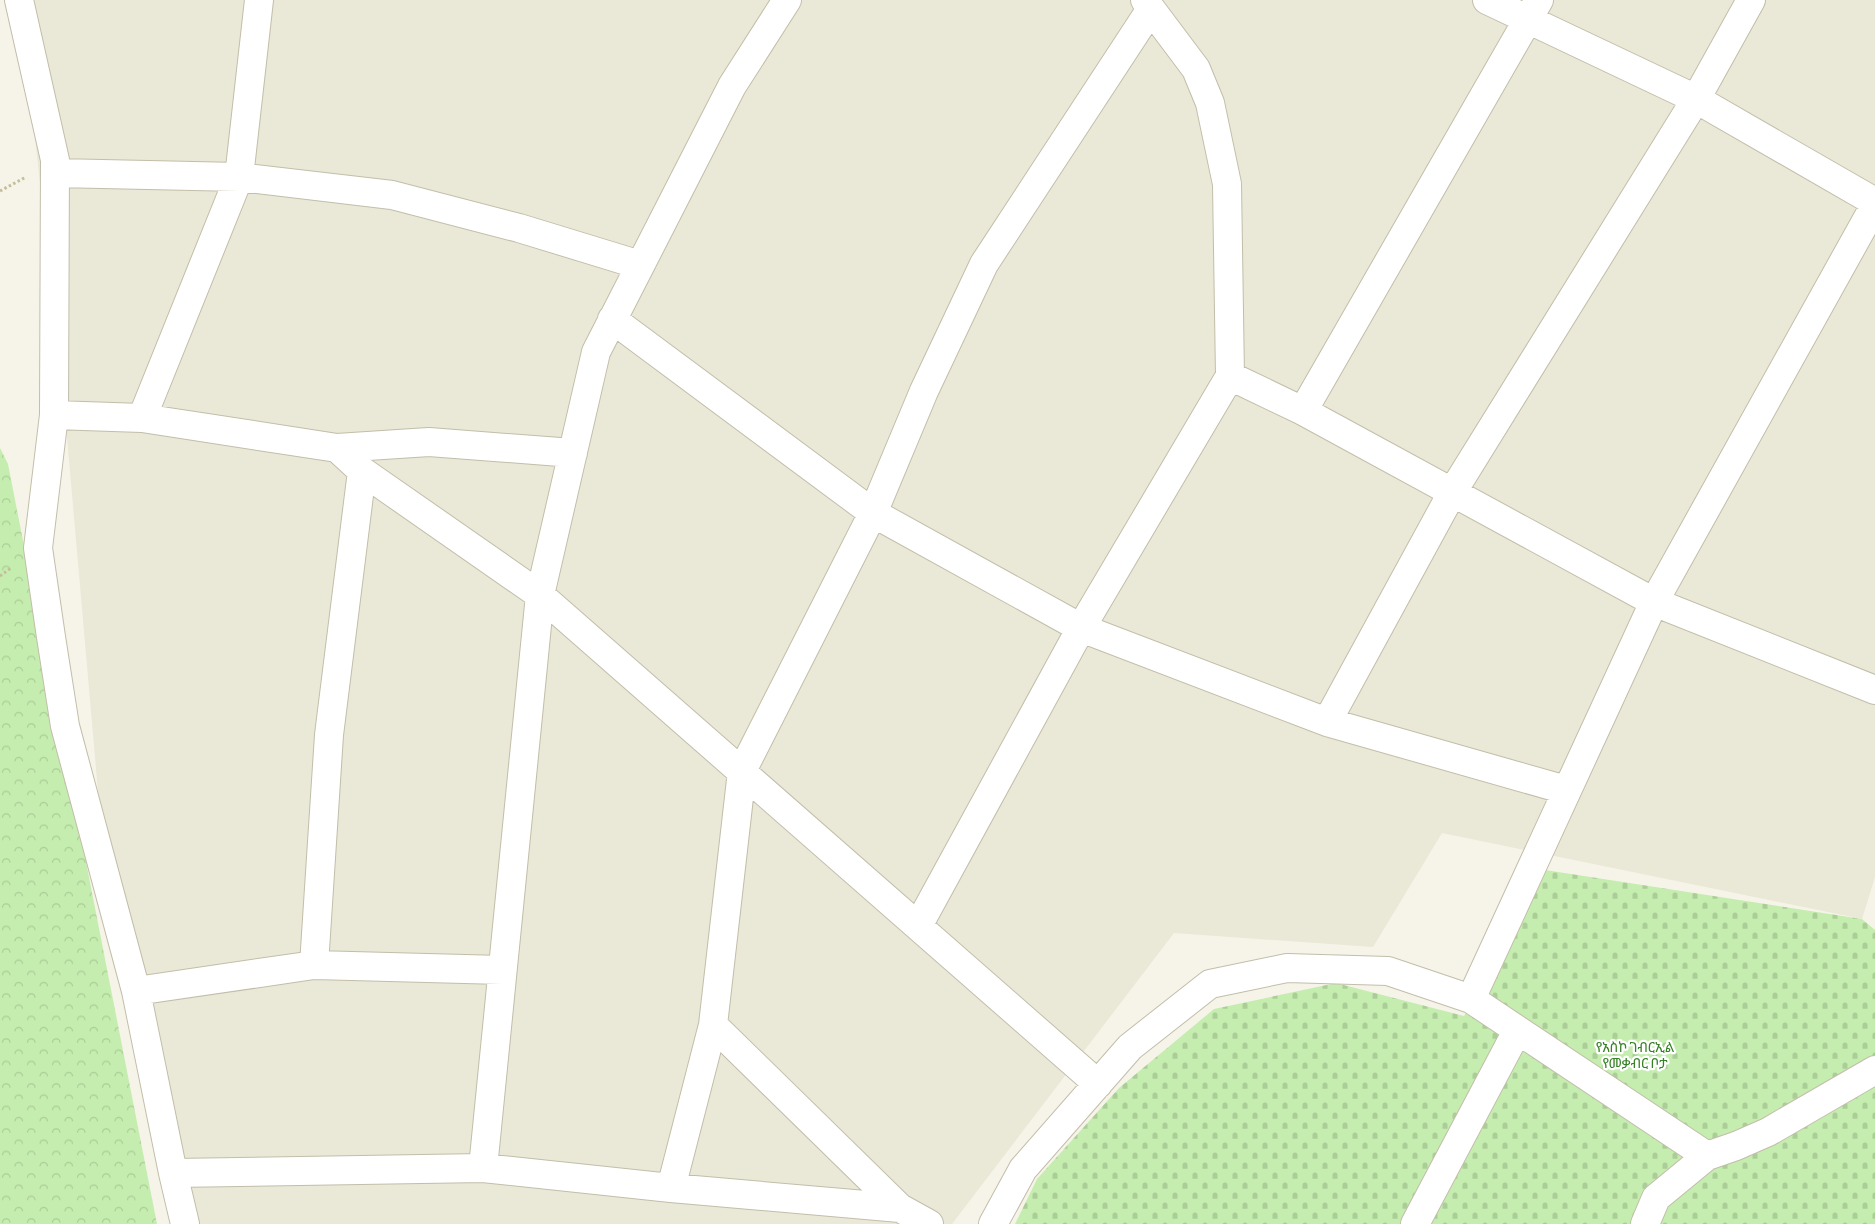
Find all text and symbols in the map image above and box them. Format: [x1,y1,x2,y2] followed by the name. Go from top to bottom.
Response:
[1596,1039,1675,1072] park label: የአስኮ ገብርኢል የመቃብር ቦታ

